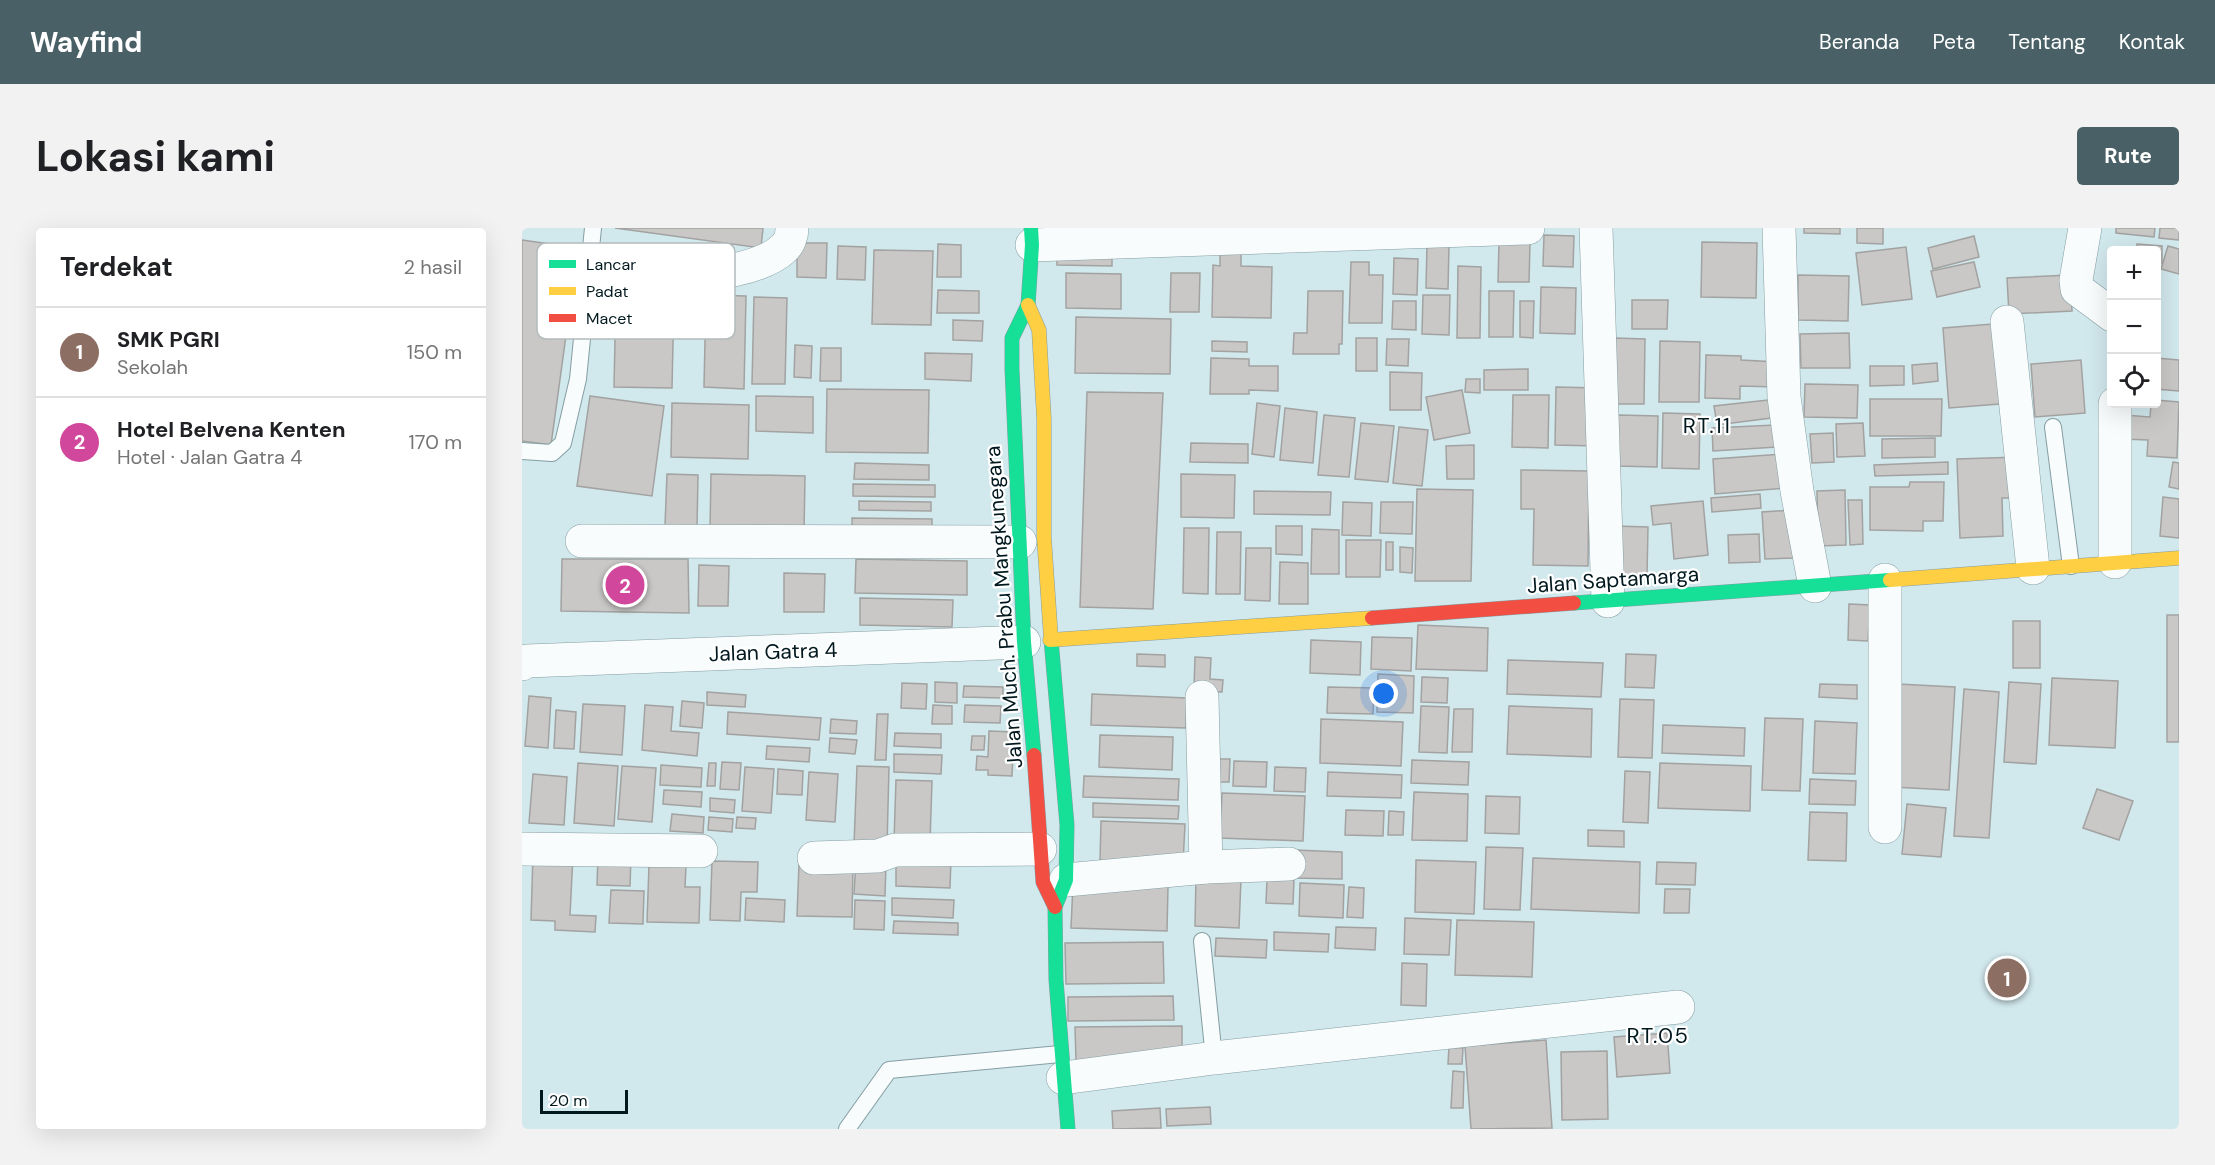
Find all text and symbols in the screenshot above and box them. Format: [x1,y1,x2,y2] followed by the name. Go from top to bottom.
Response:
[30,24,142,61] text: Wayfind
[1819,28,1900,56] text: Beranda
[1933,28,1975,56] text: Peta
[2008,28,2086,56] text: Tentang
[2119,28,2185,56] text: Kontak
[2077,127,2179,185] button: Rute
[36,129,275,184] text: Lokasi kami
[537,243,735,339] legend
[2107,246,2161,408] map controls
[2107,246,2161,300] button: +
[60,250,173,284] text: Terdekat
[403,254,462,280] text: 2 hasil
[586,254,636,275] text: Lancar
[586,281,628,302] text: Padat
[2107,300,2161,354] button: −
[586,308,632,329] text: Macet
[117,325,220,354] text: SMK PGRI
[76,339,83,365] text: 1
[407,339,462,365] text: 150 m
[117,354,188,380] text: Sekolah
[2107,354,2161,408] button: locate
[1683,411,1731,440] district label: RT.11
[117,415,345,444] text: Hotel Belvena Kenten
[74,429,85,455] text: 2
[409,429,462,455] text: 170 m
[117,444,302,470] text: Hotel · Jalan Gatra 4
[979,445,1029,769] street label: Jalan Much. Prabu Mangkunegara
[1526,560,1700,600] street label: Jalan Saptamarga
[606,562,644,608] pin: 2
[708,636,838,668] street label: Jalan Gatra 4
[1369,679,1398,708] your location
[1988,956,2026,1000] pin: 1
[1626,1021,1690,1050] district label: RT.05
[540,1087,628,1114] scale bar
[549,1090,588,1111] text: 20 m

